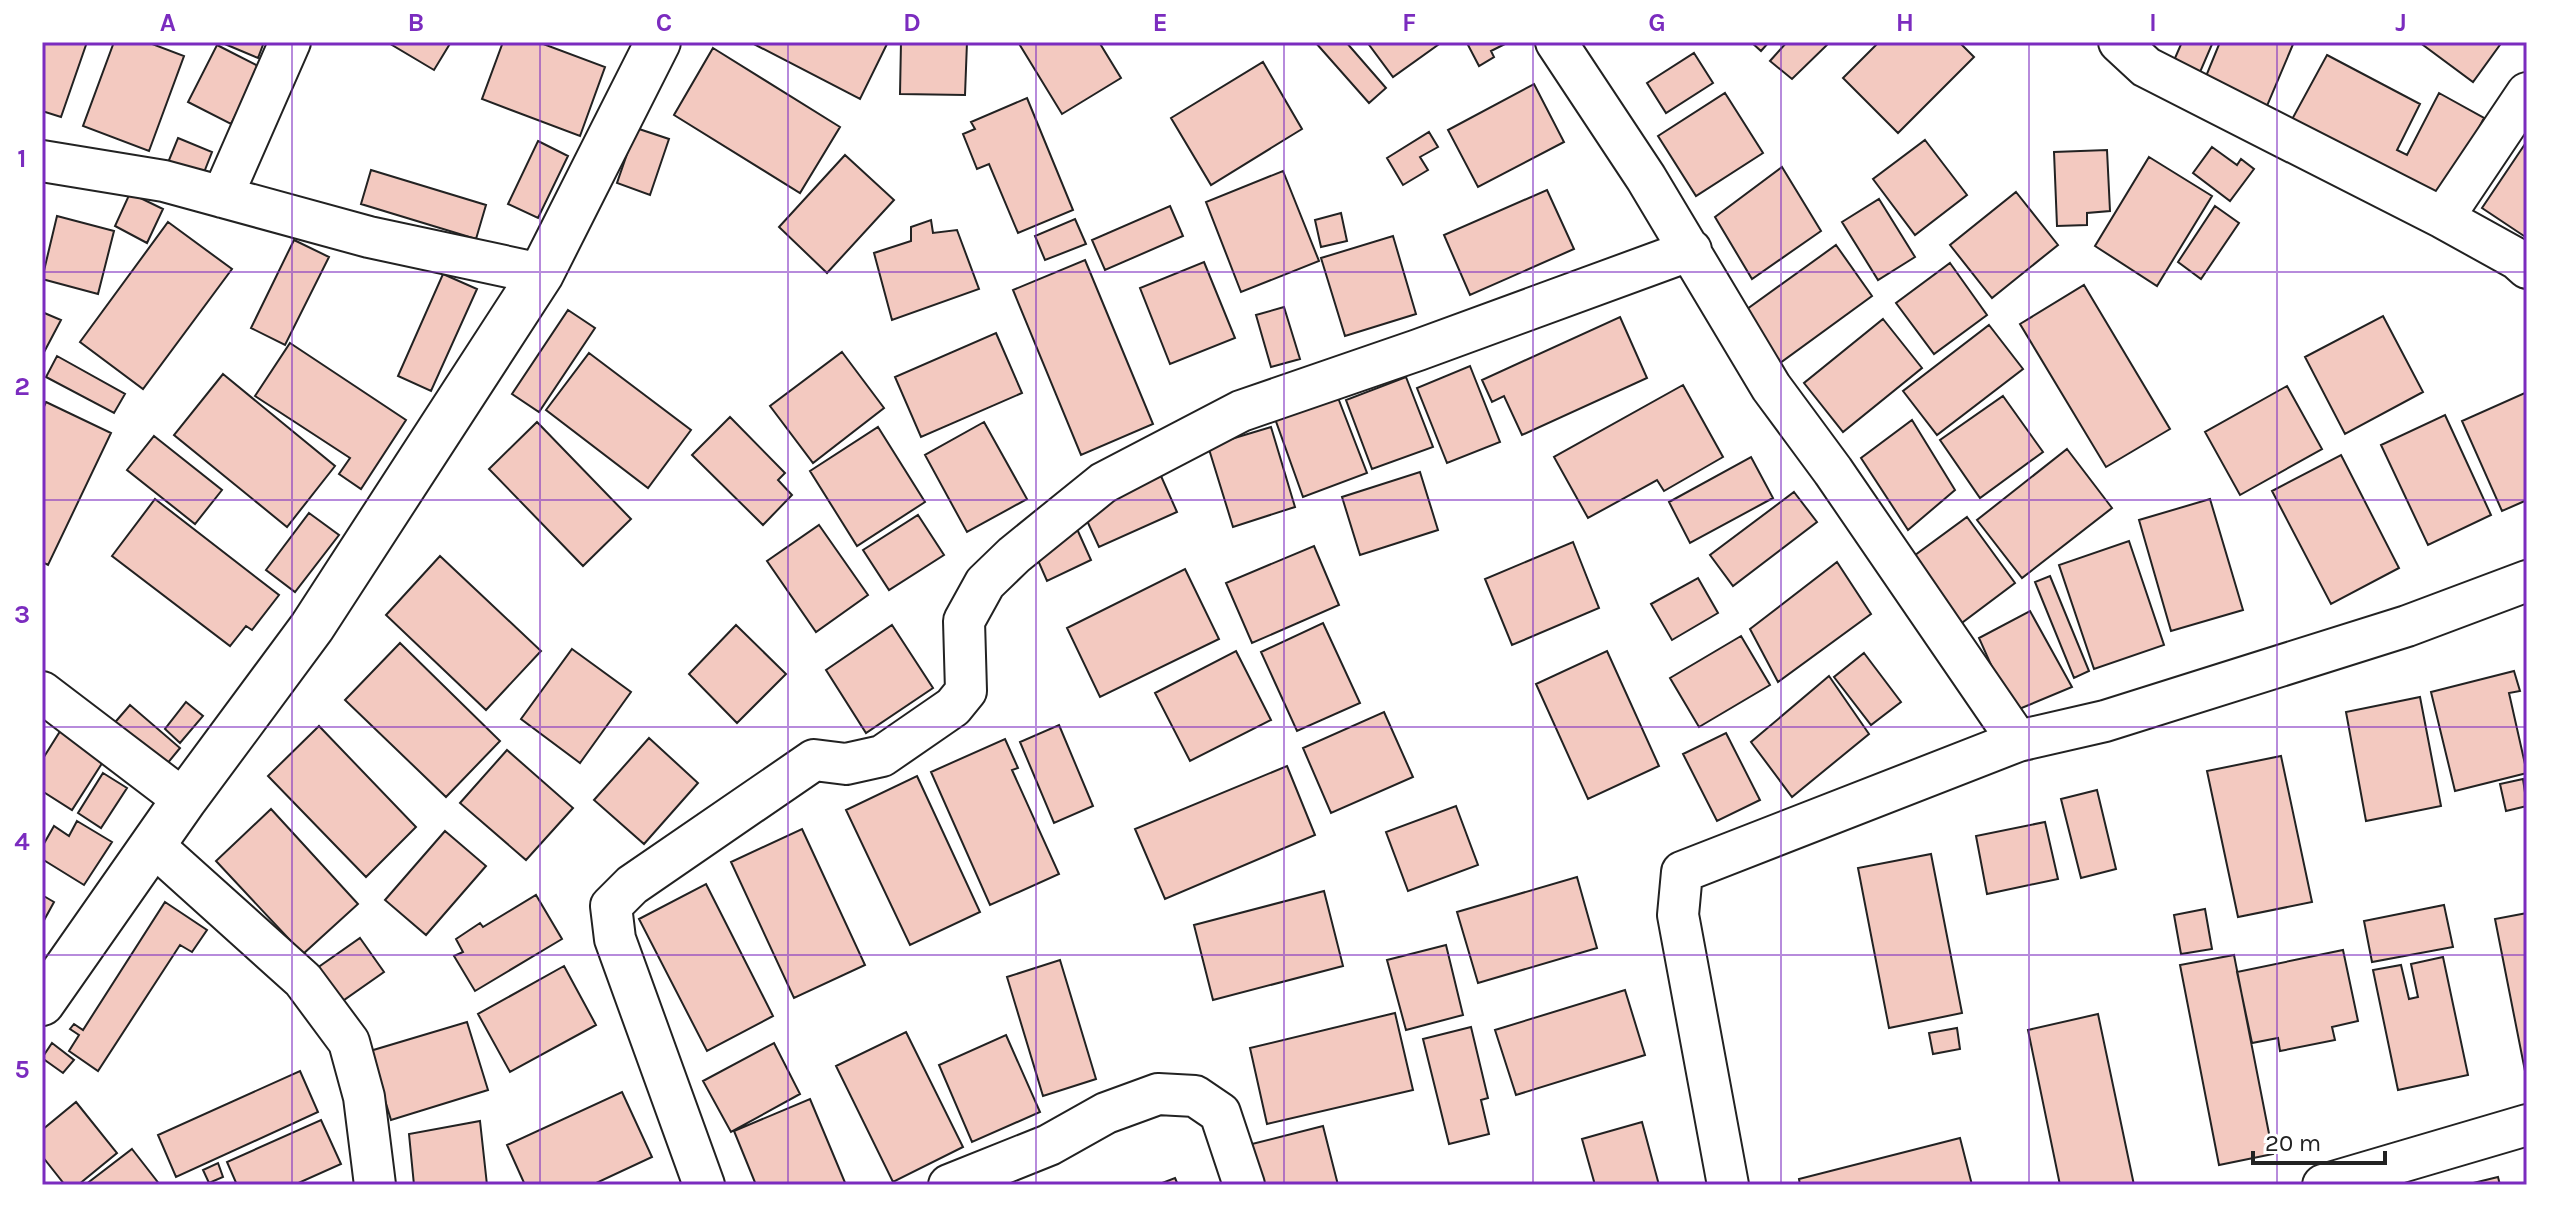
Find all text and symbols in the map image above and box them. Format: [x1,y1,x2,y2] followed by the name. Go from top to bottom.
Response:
[160,7,176,38] text: A
[408,7,424,38] text: B
[656,7,672,38] text: C
[903,7,921,38] text: D
[1152,7,1168,38] text: E
[1402,7,1416,38] text: F
[1648,7,1666,38] text: G
[1896,7,1914,38] text: H
[2149,7,2157,38] text: I
[2395,7,2407,38] text: J
[17,143,27,174] text: 1
[14,371,30,402] text: 2
[14,599,30,630] text: 3
[14,826,30,857] text: 4
[14,1054,30,1085] text: 5
[2253,1115,2385,1165] scale bar
[2265,1129,2321,1157] text: 20 m

